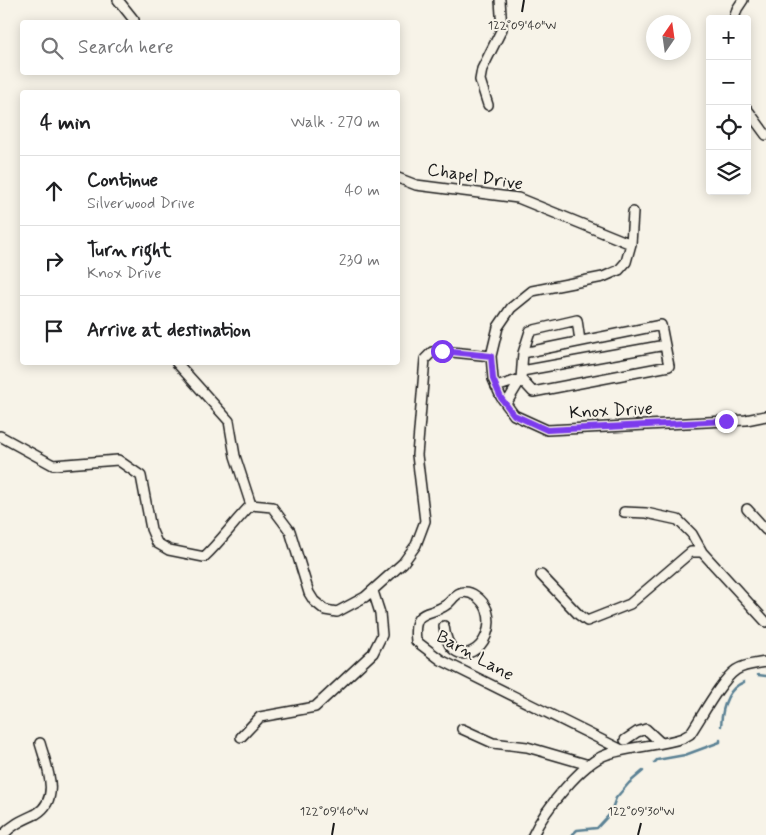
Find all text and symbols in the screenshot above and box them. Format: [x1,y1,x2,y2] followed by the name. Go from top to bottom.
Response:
[646,15,691,60] north arrow
[706,15,751,195] map controls
[706,15,751,60] button: +
[488,18,556,34] text: 122°09'40"W
[20,20,400,75] search box
[38,34,66,62] icon: search
[78,35,174,60] text: Search here
[706,60,751,105] button: −
[706,105,751,150] button: locate
[40,109,91,137] text: 4 min
[291,112,380,133] text: Walk · 270 m
[706,150,751,195] button: layers
[425,158,525,196] street label: Chapel Drive
[87,168,158,193] text: Continue
[40,177,68,205] icon: ahead
[344,180,380,201] text: 40 m
[87,193,195,214] text: Silverwood Drive
[87,238,171,263] text: Turn right
[40,247,68,275] icon: right
[339,250,380,271] text: 230 m
[87,263,162,284] text: Knox Drive
[40,317,68,345] icon: arrive
[87,318,251,343] text: Arrive at destination
[431,340,454,363] route start
[569,397,653,425] street label: Knox Drive
[715,410,738,433] route end
[432,625,518,687] street label: Barn Lane
[300,804,368,820] text: 122°09'40"W
[608,804,675,820] text: 122°09'30"W

